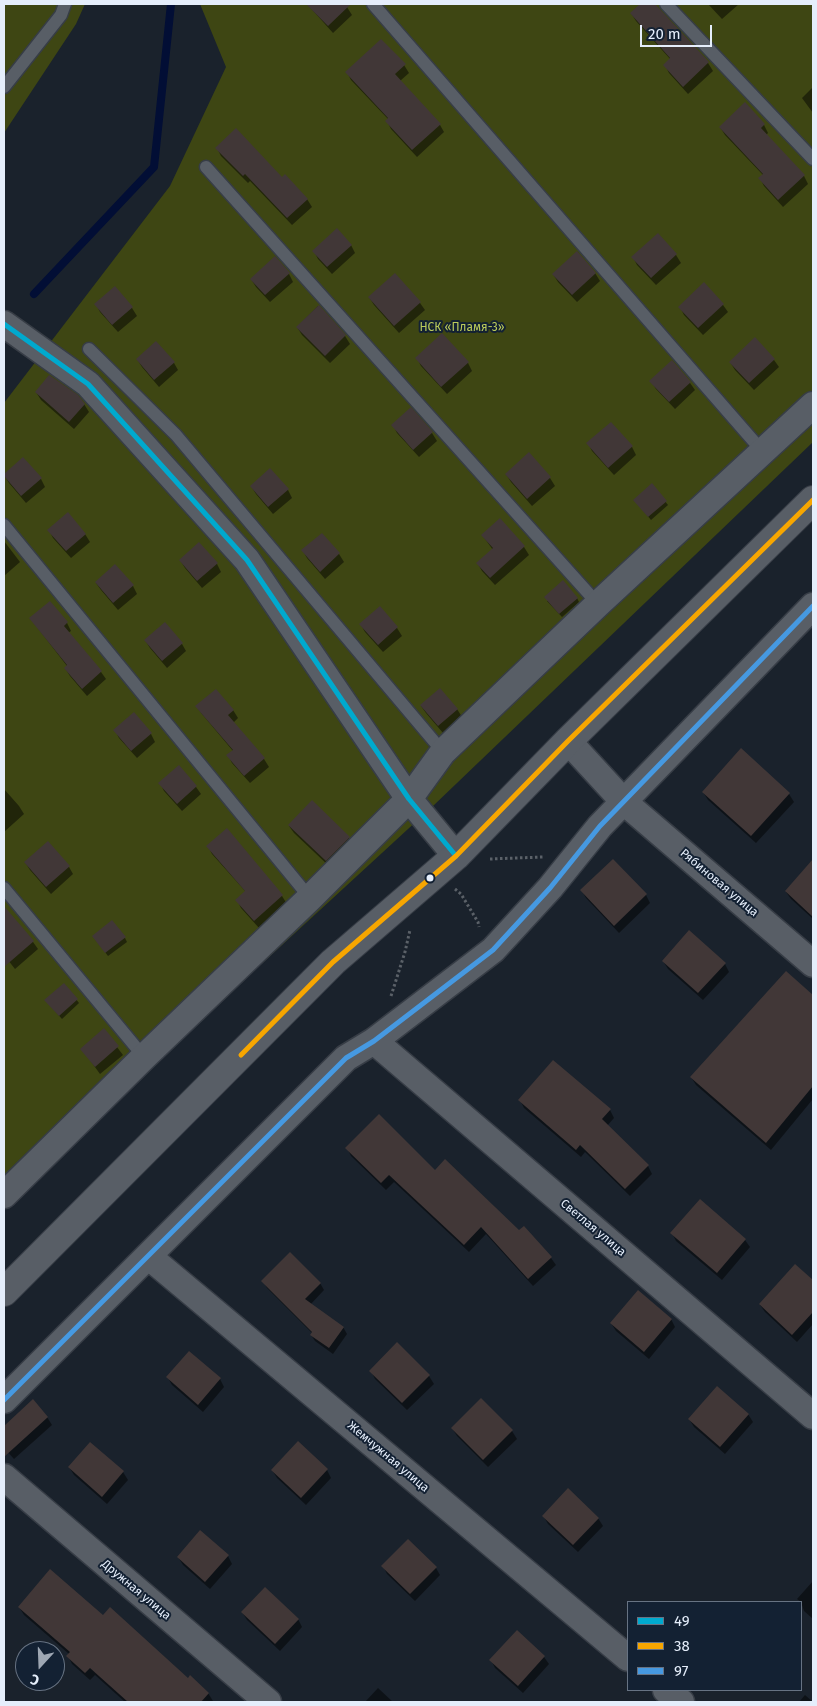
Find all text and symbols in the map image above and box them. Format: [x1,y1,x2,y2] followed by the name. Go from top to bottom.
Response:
[642,15,714,47] scale bar
[648,25,681,43] text: 20 m
[419,321,505,335] park label: НСК «Пламя-3»
[677,846,761,920] street label: Рябиновая улица
[425,873,435,883] unlabelled marker
[557,1196,629,1260] street label: Светлая улица
[344,1419,432,1495] street label: Жемчужная улица
[99,1557,173,1623] street label: Дружная улица
[627,1601,802,1691] legend
[674,1612,690,1630] text: 49
[674,1637,690,1655] text: 38
[15,1641,65,1691] north arrow
[674,1662,688,1680] text: 97
[28,1670,42,1689] text: С

